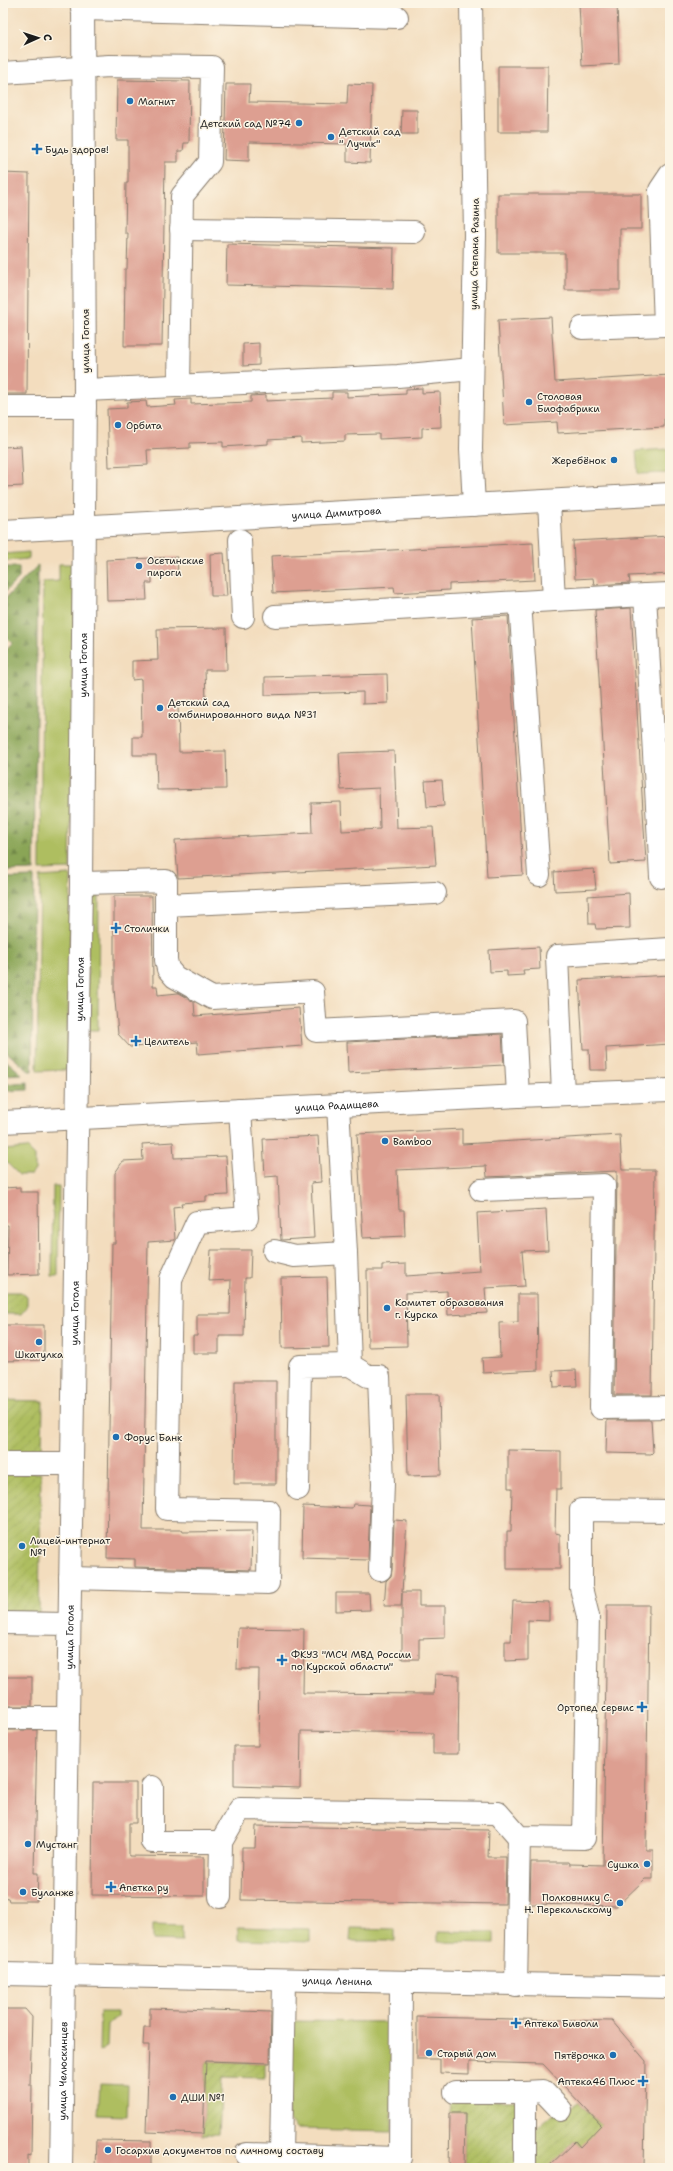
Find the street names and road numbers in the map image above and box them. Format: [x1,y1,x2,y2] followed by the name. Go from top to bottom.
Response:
[467,197,482,310] street label: улица Степана Разина
[79,309,92,373] street label: улица Гоголя
[291,504,383,522] street label: улица Димитрова
[77,633,90,698] street label: улица Гоголя
[73,957,87,1022] street label: улица Гоголя
[294,1097,380,1114] street label: улица Радищева
[68,1281,82,1346] street label: улица Гоголя
[63,1605,77,1670] street label: улица Гоголя
[302,1974,373,1988] street label: улица Ленина
[56,2022,70,2121] street label: улица Челюскинцев

